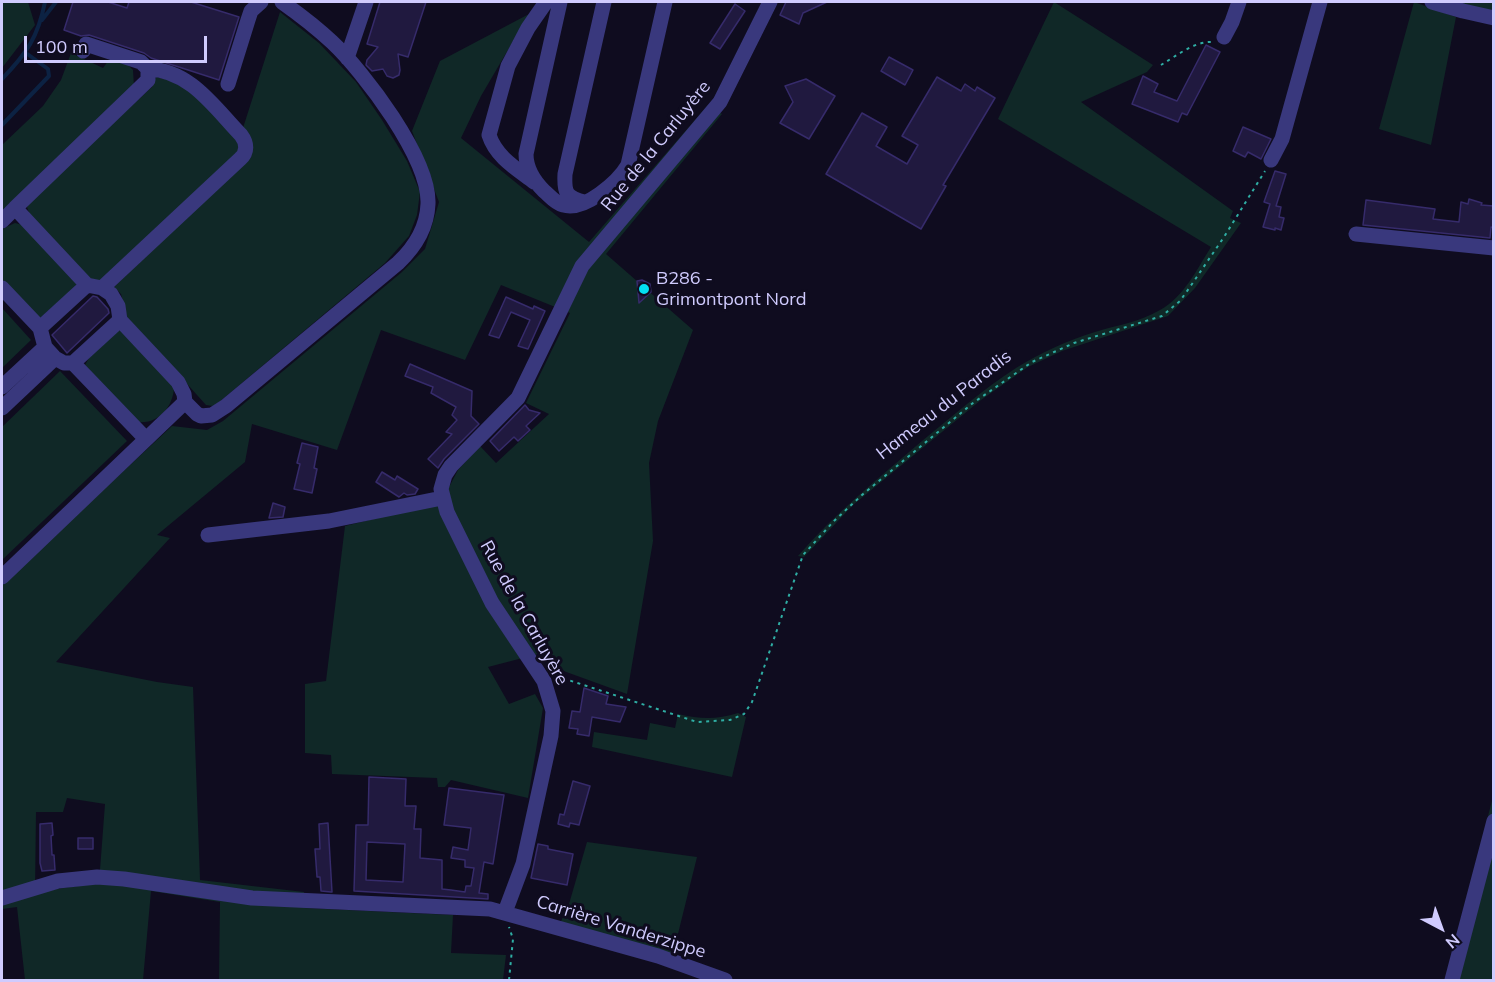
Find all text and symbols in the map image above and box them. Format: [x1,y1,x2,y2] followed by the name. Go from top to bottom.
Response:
[27,24,210,62] scale bar
[35,35,88,58] text: 100 m
[597,76,715,216] street label: Rue de la Carluyère
[656,268,806,310] place label: B286 - Grimontpont Nord
[637,282,651,296] marker: B286 - Grimontpont Nord
[872,346,1016,464] street label: Hameau du Paradis
[475,537,573,689] street label: Rue de la Carluyère
[534,891,708,963] street label: Carrière Vanderzippe
[1411,898,1471,958] north arrow
[1442,930,1464,953] text: N

